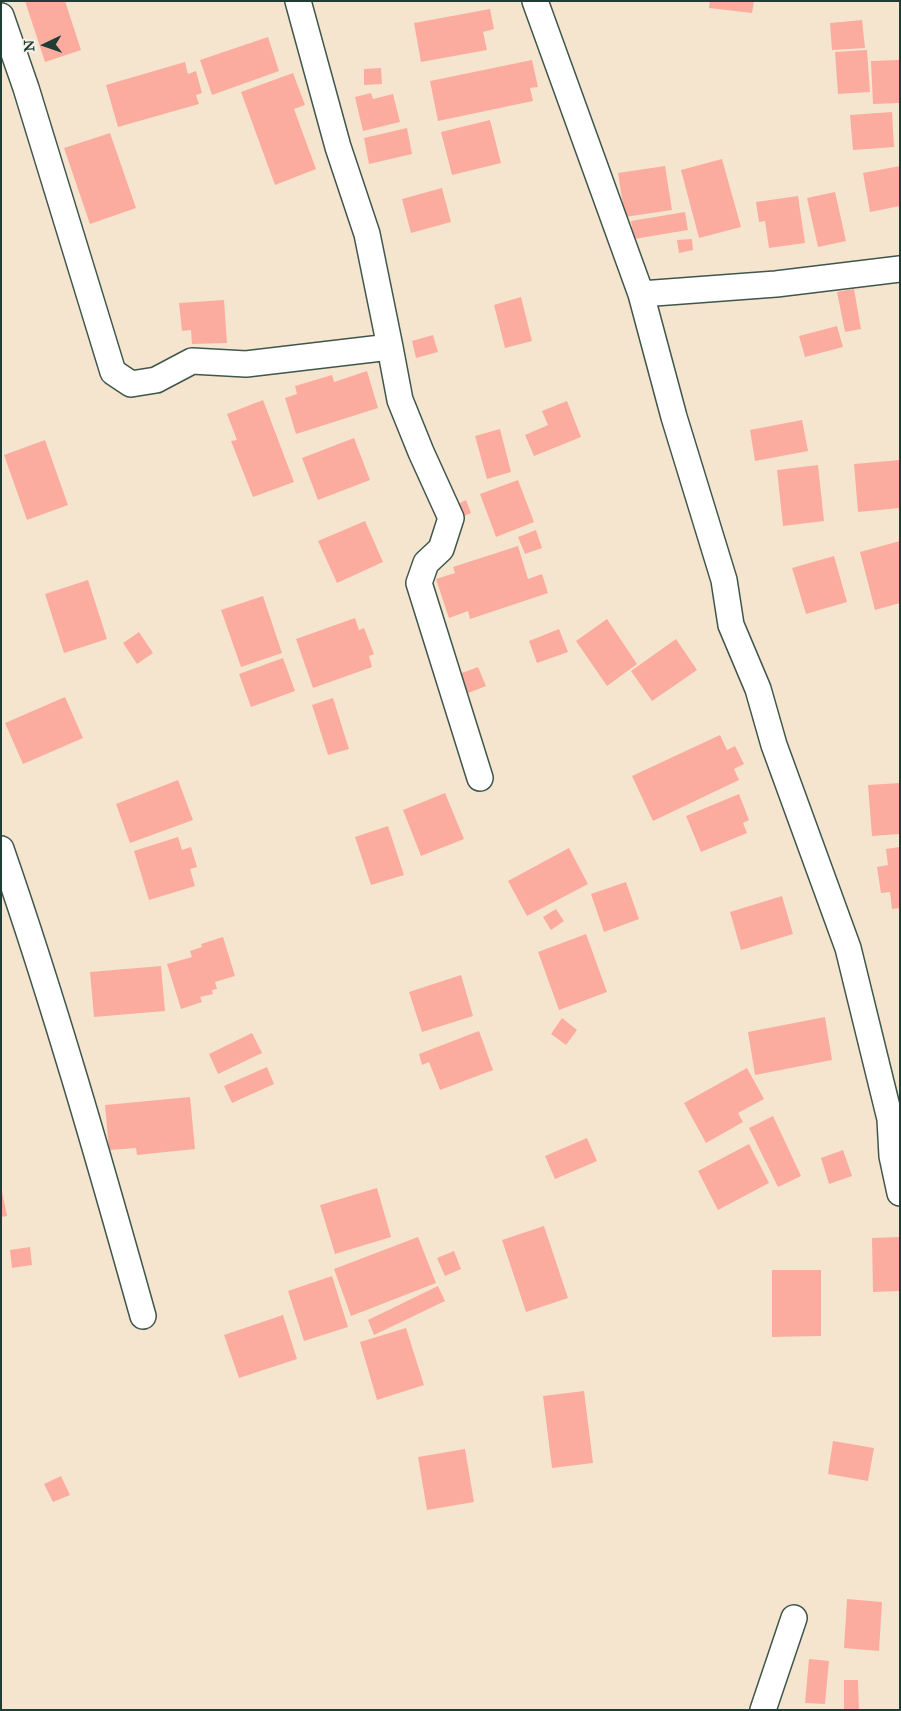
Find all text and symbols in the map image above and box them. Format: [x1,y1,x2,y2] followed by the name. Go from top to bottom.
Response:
[20,20,70,70] north arrow
[21,39,38,52] text: N

